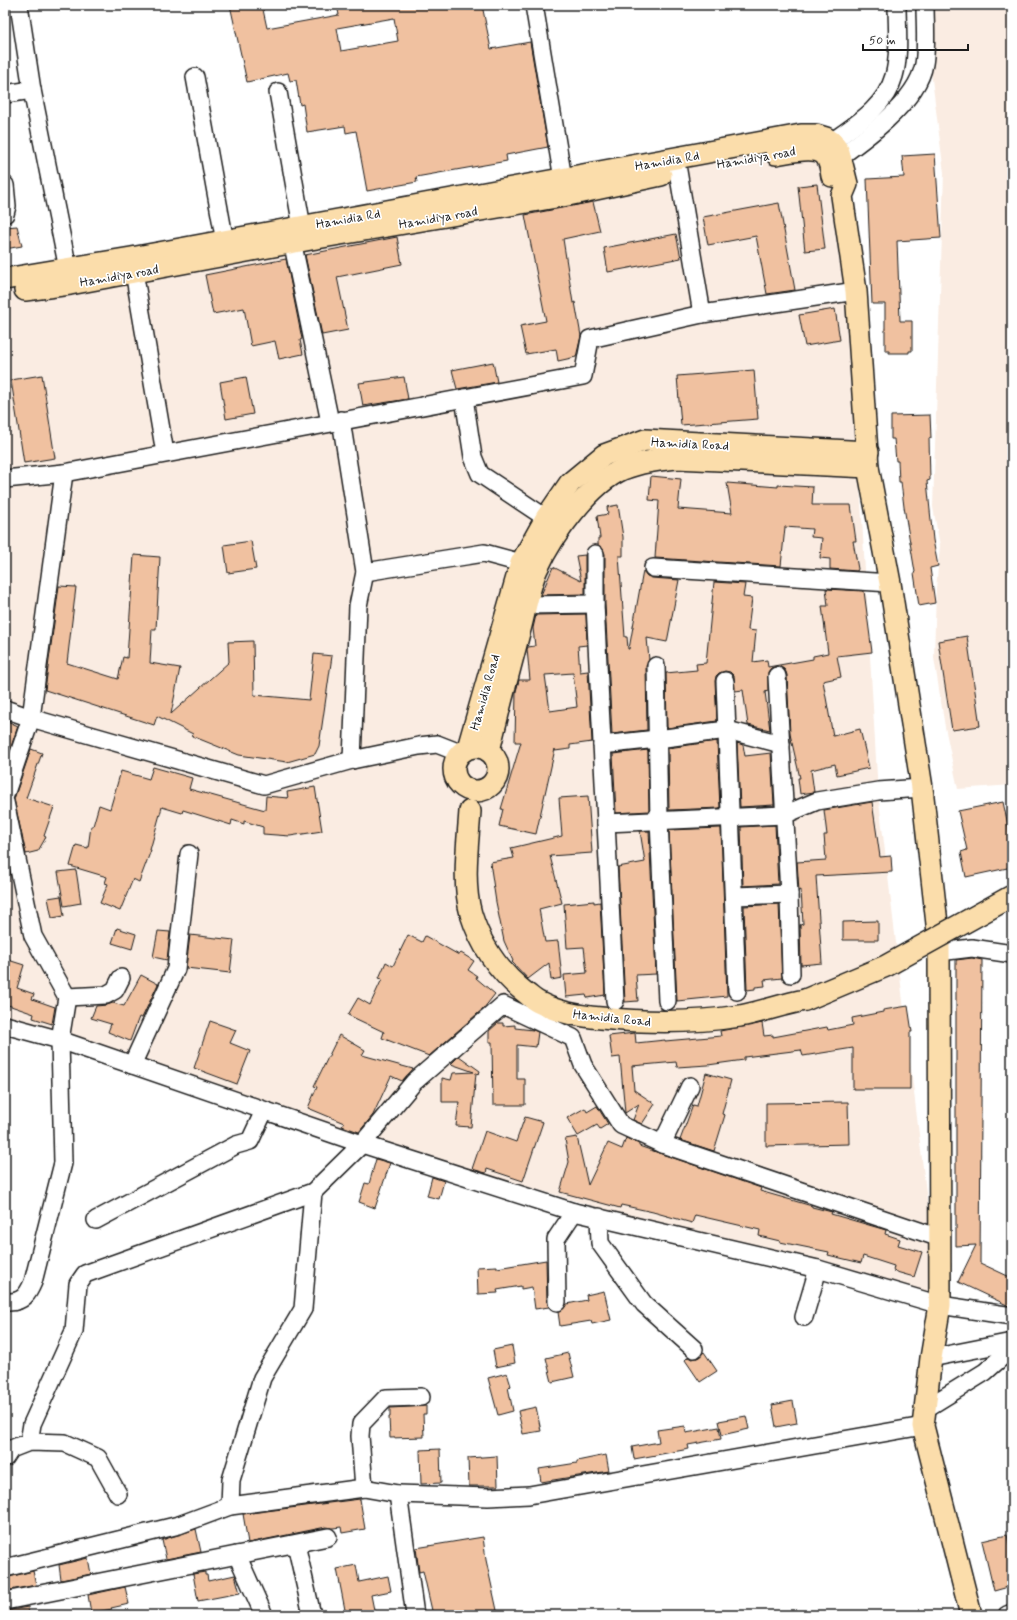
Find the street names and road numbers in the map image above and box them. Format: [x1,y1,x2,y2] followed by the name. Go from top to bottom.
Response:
[716,143,797,174] street label: Hamidiya road
[634,147,701,176] street label: Hamidia Rd
[398,203,479,234] street label: Hamidiya road
[315,205,382,234] street label: Hamidia Rd
[79,261,160,292] street label: Hamidiya road
[650,434,729,455] street label: Hamidia Road
[466,652,504,732] street label: Hamidia Road
[572,1006,652,1031] street label: Hamidia Road

